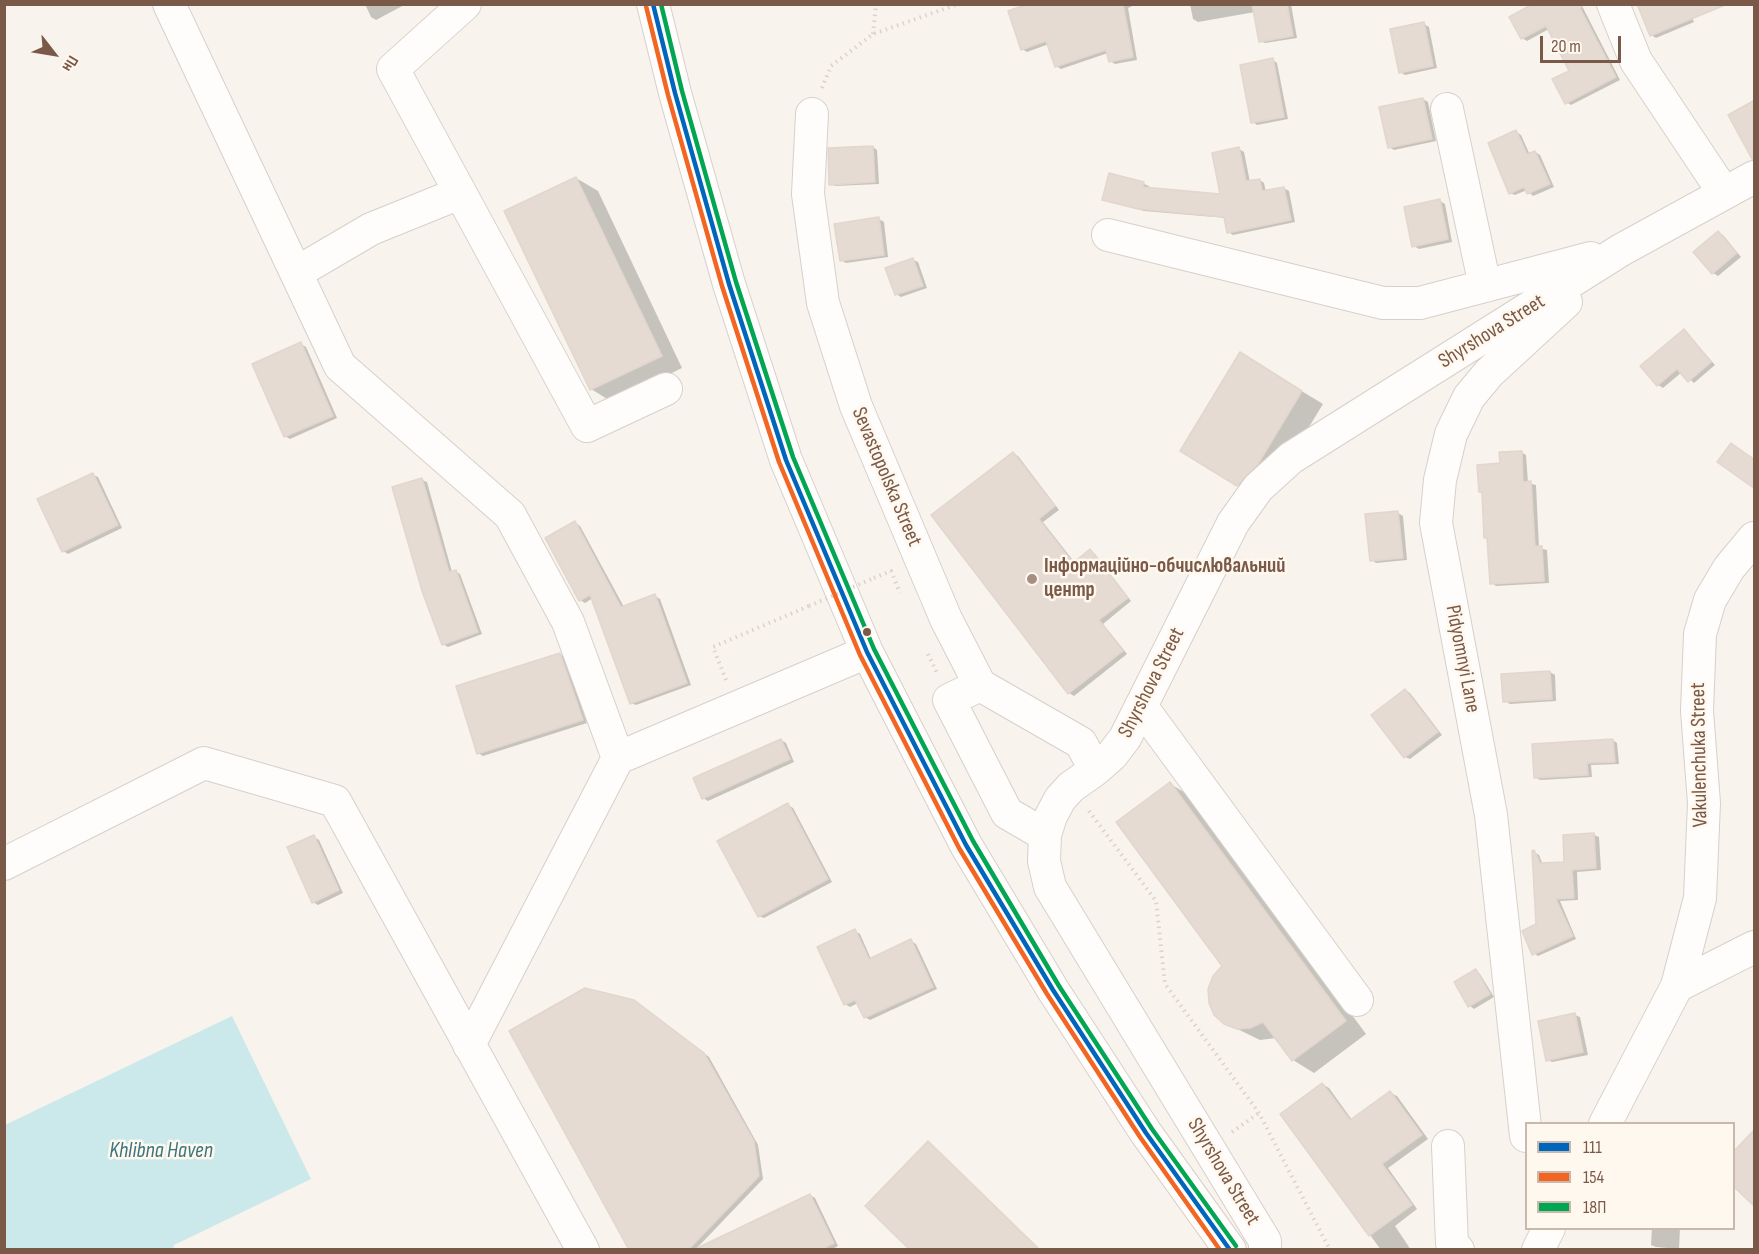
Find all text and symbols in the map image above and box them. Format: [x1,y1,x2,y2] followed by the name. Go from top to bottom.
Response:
[24,24,84,84] north arrow
[1543,24,1624,62] scale bar
[1551,36,1581,57] text: 20 m
[58,52,82,75] text: Пн
[1434,289,1550,375] street label: Shyrshova Street
[845,404,927,550] street label: Sevastopolska Street
[1044,554,1285,604] place label: Інформаційно-обчислювальний центр
[1025,572,1039,586] marker: Інформаційно-обчислювальний центр
[1439,603,1485,715] street label: Pidyomnyi Lane
[1113,624,1191,742] street label: Shyrshova Street
[861,626,873,638] unlabelled marker
[1686,682,1714,828] street label: Vakulenchuka Street
[1181,1114,1265,1230] street label: Shyrshova Street
[1525,1122,1735,1230] legend
[1583,1137,1602,1158] text: 111
[109,1138,213,1164] water label: Khlibna Haven
[1583,1167,1604,1188] text: 154
[1583,1197,1606,1218] text: 18П

